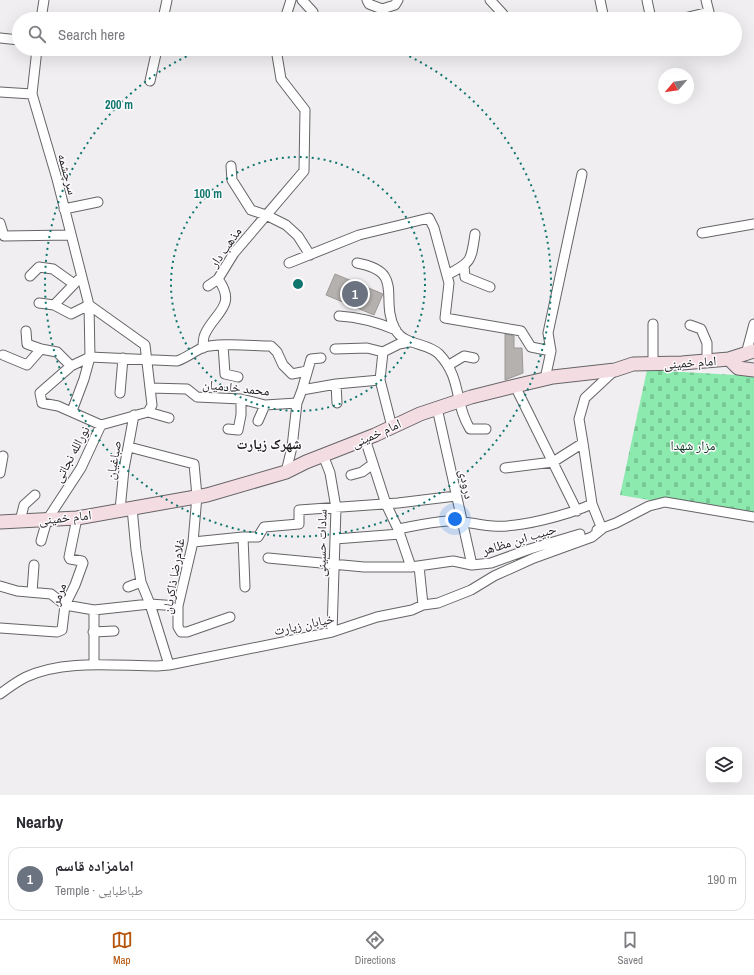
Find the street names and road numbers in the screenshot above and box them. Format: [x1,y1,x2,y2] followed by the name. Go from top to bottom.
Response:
[54,152,81,197] street label: سرچشمه
[205,224,246,272] street label: مذهب دار
[663,352,717,373] street label: امام خمینی
[201,376,270,399] street label: محمد خادمیان
[349,415,404,452] street label: امام خمینی
[50,423,93,485] street label: نورالله نجاتی
[102,439,125,481] street label: صباغیان
[455,468,478,500] street label: درودی
[38,506,92,529] street label: امام خمینی
[312,509,331,577] street label: سادات حسینی
[479,520,558,559] street label: حبیب ابن مظاهر
[158,536,189,615] street label: غلام‌رضا ذاکریان
[46,581,70,609] street label: مرمر
[272,610,336,639] street label: خیابان زیارت

